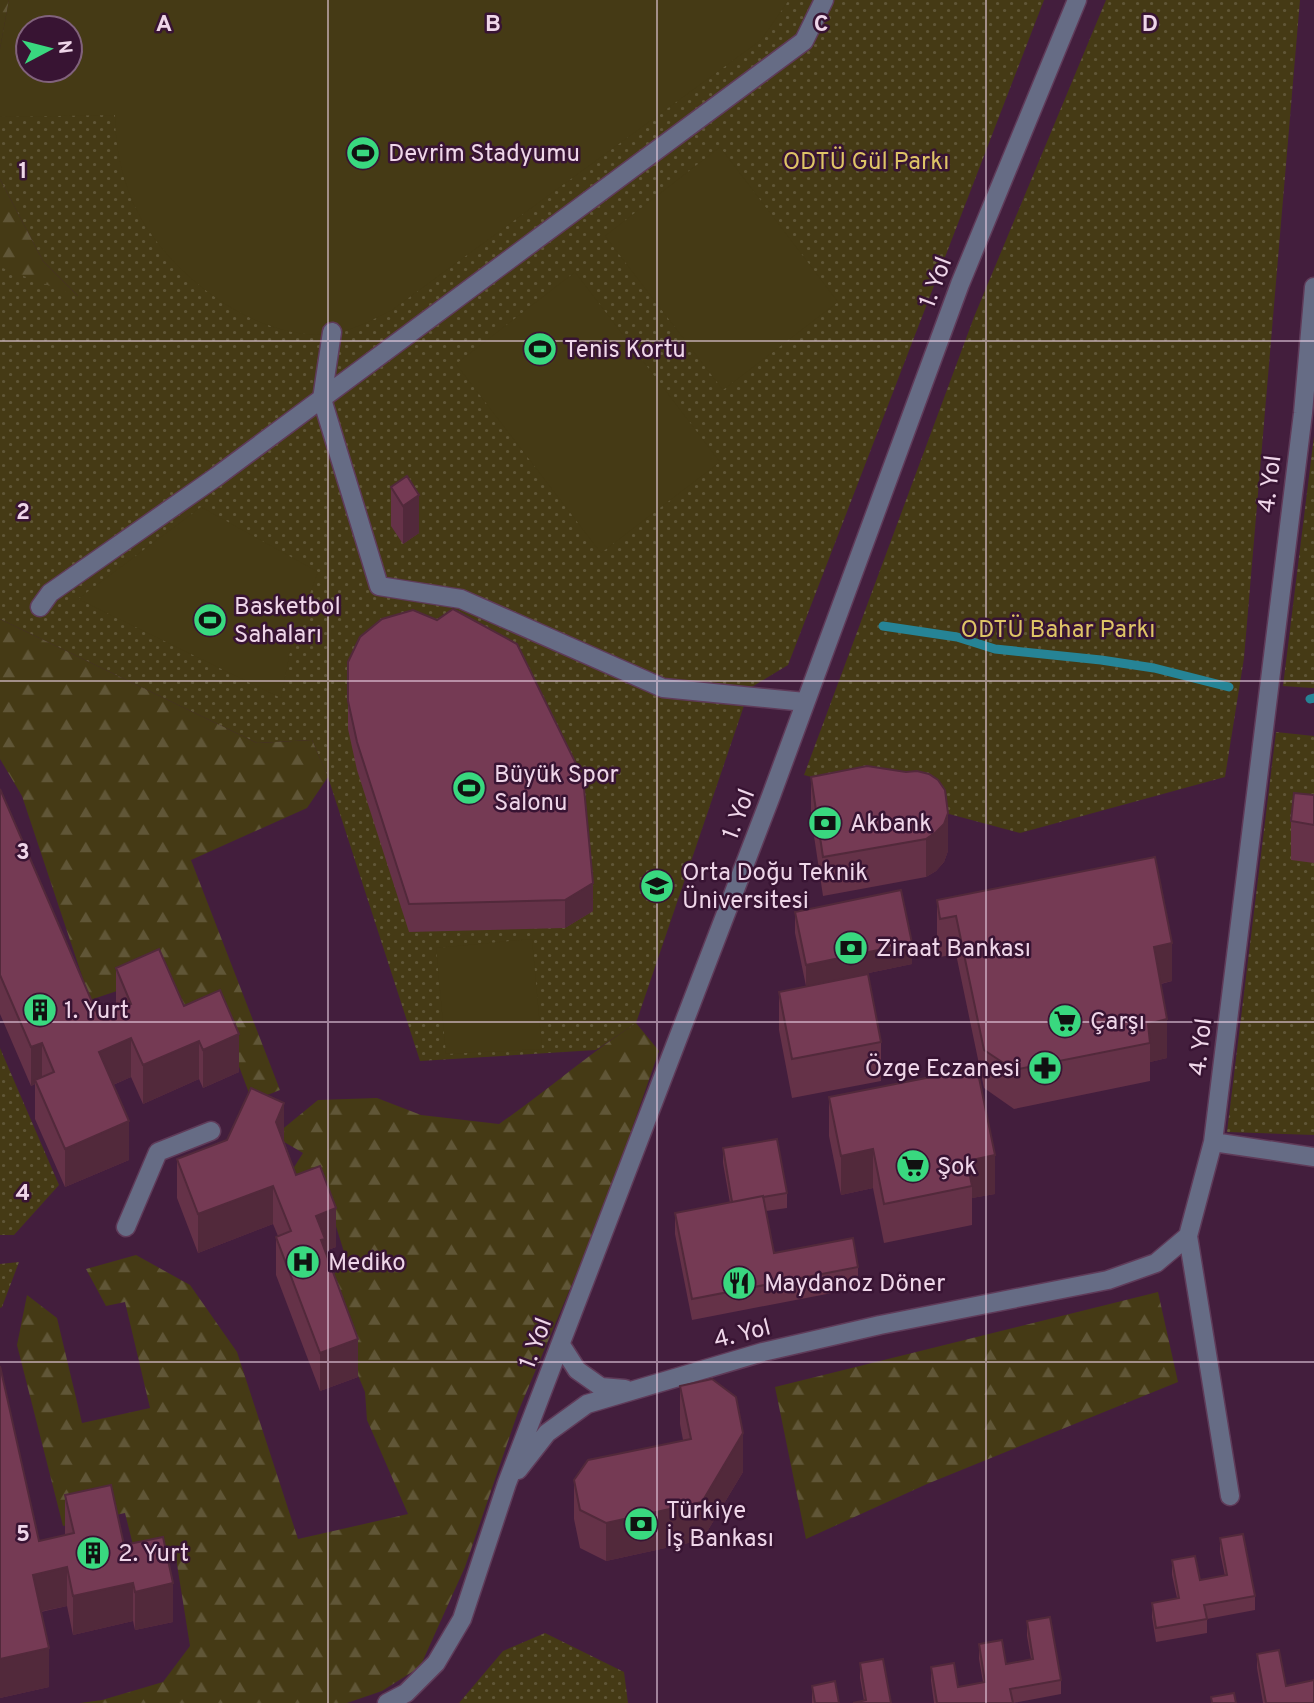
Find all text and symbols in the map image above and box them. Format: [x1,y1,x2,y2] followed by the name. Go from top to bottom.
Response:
[156,11,172,40] text: A
[485,11,501,40] text: B
[814,11,828,40] text: C
[1142,11,1158,40] text: D
[14,14,84,84] north arrow
[51,39,77,55] text: N
[344,134,382,172] sports icon: Devrim Stadyumu
[388,140,580,170] place label: Devrim Stadyumu
[783,146,949,178] park label: ODTÜ Gül Parkı
[18,158,28,187] text: 1
[914,253,960,312] street label: 1. Yol
[521,330,559,368] sports icon: Tenis Kortu
[564,336,686,366] place label: Tenis Kortu
[1253,454,1289,515] street label: 4. Yol
[16,499,30,528] text: 2
[234,593,341,651] place label: Basketbol Sahaları
[191,601,229,639] sports icon: Basketbol Sahaları
[961,614,1155,646] park label: ODTÜ Bahar Parkı
[494,761,619,819] place label: Büyük Spor Salonu
[450,769,488,807] sports icon: Büyük Spor Salonu
[717,785,763,844] street label: 1. Yol
[806,804,844,842] bank icon: Akbank
[850,810,932,840] place label: Akbank
[16,839,30,868] text: 3
[682,859,868,917] place label: Orta Doğu Teknik Üniversitesi
[638,867,676,905] school or university icon: Orta Doğu Teknik Üniversitesi
[832,929,870,967] bank icon: Ziraat Bankası
[876,935,1031,965] place label: Ziraat Bankası
[21,991,59,1029] building icon: 1. Yurt
[64,997,129,1027] place label: 1. Yurt
[1046,1002,1084,1040] supermarket icon: Çarşı
[1090,1008,1145,1038] place label: Çarşı
[1184,1017,1220,1078] street label: 4. Yol
[1026,1049,1064,1087] pharmacy icon: Özge Eczanesi
[865,1053,1020,1085] place label: Özge Eczanesi
[894,1147,932,1185] supermarket icon: Şok
[937,1153,977,1183] place label: Şok
[16,1180,30,1209] text: 4
[284,1243,322,1281] hospital icon: Mediko
[328,1249,406,1279] place label: Mediko
[720,1264,758,1302] restaurant icon: Maydanoz Döner
[764,1270,945,1300] place label: Maydanoz Döner
[711,1313,774,1356] street label: 4. Yol
[514,1314,560,1373] street label: 1. Yol
[666,1497,774,1555] place label: Türkiye İş Bankası
[622,1505,660,1543] bank icon: Türkiye İş Bankası
[16,1521,30,1550] text: 5
[74,1534,112,1572] building icon: 2. Yurt
[118,1540,189,1570] place label: 2. Yurt

